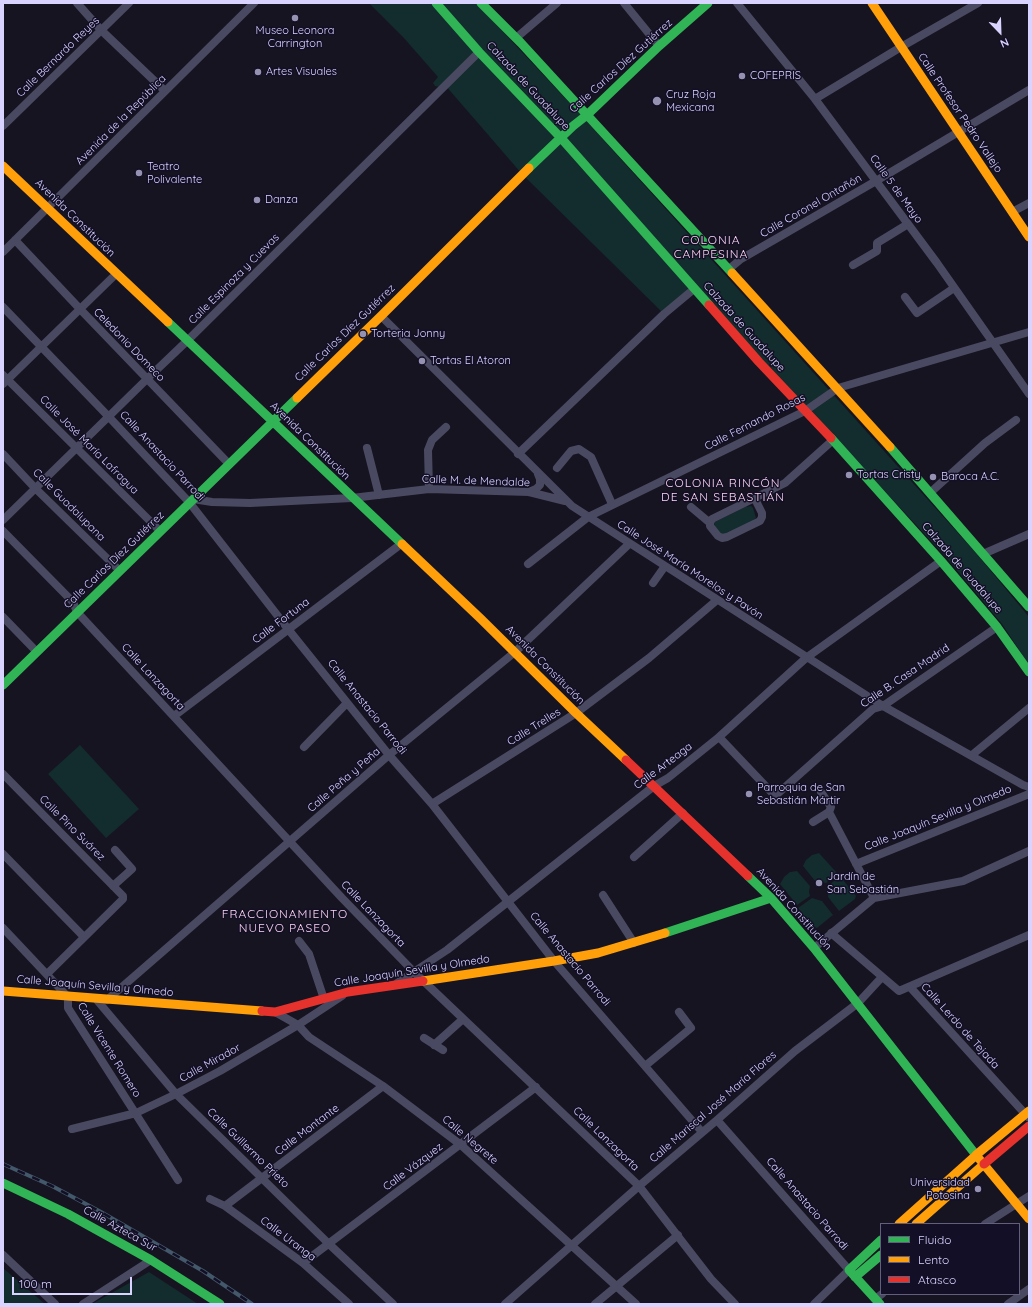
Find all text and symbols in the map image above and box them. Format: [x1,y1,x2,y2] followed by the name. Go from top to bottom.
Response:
[980,12,1020,52] north arrow
[290,13,300,23] marker: Museo Leonora Carrington
[14,14,102,100] street label: Calle Bernardo Reyes
[567,16,675,116] street label: Calle Carlos Díez Gutiérrez
[256,24,334,50] place label: Museo Leonora Carrington
[998,35,1011,51] text: N
[484,39,572,133] street label: Calzada de Guadalupe
[915,51,1005,175] street label: Calle Profesor Pedro Vallejo
[266,65,337,79] place label: Artes Visuales
[253,67,263,77] marker: Artes Visuales
[750,69,801,83] place label: COFEPRIS
[737,71,747,81] marker: COFEPRIS
[73,72,169,168] street label: Avenida de la República
[666,88,716,114] place label: Cruz Roja Mexicana
[651,95,663,107] marker: Cruz Roja Mexicana
[867,152,925,226] street label: Calle 5 de Mayo
[147,160,202,186] place label: Teatro Polivalente
[134,168,144,178] marker: Teatro Polivalente
[758,172,864,240] street label: Calle Coronel Ontañón
[32,176,118,260] street label: Avenida Constitución
[265,193,298,207] place label: Danza
[252,195,262,205] marker: Danza
[186,231,282,327] street label: Calle Espinoza y Cuevas
[674,233,748,261] district label: COLONIA CAMPESINA
[700,279,788,375] street label: Calzada de Guadalupe
[292,282,398,384] street label: Calle Carlos Díez Gutiérrez
[91,306,167,384] street label: Celedonio Domeco
[371,327,445,341] place label: Torteria Jonny
[358,329,368,339] marker: Torteria Jonny
[430,354,511,368] place label: Tortas El Atoron
[417,356,427,366] marker: Tortas El Atoron
[702,391,808,453] street label: Calle Fernando Rosas
[37,393,141,497] street label: Calle José María Lafragua
[267,399,353,483] street label: Avenida Constitución
[117,408,207,504] street label: Calle Anastacio Parrodi
[30,466,108,544] street label: Calle Guadalupana
[857,468,921,482] place label: Tortas Cristy
[844,470,854,480] marker: Tortas Cristy
[941,470,999,484] place label: Baroca A.C.
[928,472,938,482] marker: Baroca A.C.
[422,473,530,489] street label: Calle M. de Mendalde
[661,476,785,504] district label: COLONIA RINCÓN DE SAN SEBASTIÁN
[61,509,167,611] street label: Calle Carlos Díez Gutiérrez
[614,518,766,622] street label: Calle José María Morelos y Pavón
[919,520,1005,616] street label: Calzada de Guadalupe
[250,595,312,647] street label: Calle Fortuna
[503,623,587,707] street label: Avenida Constitución
[119,641,187,713] street label: Calle Lanzagorta
[858,641,952,711] street label: Calle B. Casa Madrid
[325,657,409,757] street label: Calle Anastacio Parrodi
[505,705,563,749] street label: Calle Trelles
[631,740,695,792] street label: Calle Arteaga
[305,745,383,815] street label: Calle Peña y Peña
[757,781,845,807] place label: Parroquia de San Sebastián Mártir
[863,782,1013,854] street label: Calle Joaquín Sevilla y Olmedo
[744,789,754,799] marker: Parroquia de San Sebastián Mártir
[36,792,108,864] street label: Calle Pino Suárez
[754,865,834,953] street label: Avenida Constitución
[827,870,899,896] place label: Jardín de San Sebastián
[338,878,408,950] street label: Calle Lanzagorta
[814,878,824,888] marker: Jardín de San Sebastián
[222,907,348,935] district label: FRACCIONAMIENTO NUEVO PASEO
[527,909,613,1009] street label: Calle Anastacio Parrodi
[333,952,491,990] street label: Calle Joaquín Sevilla y Olmedo
[16,973,174,999] street label: Calle Joaquín Sevilla y Olmedo
[918,980,1002,1072] street label: Calle Lerdo de Tejada
[74,1000,144,1100] street label: Calle Vicente Romero
[177,1041,243,1085] street label: Calle Mirador
[647,1048,779,1166] street label: Calle Mariscal José María Flores
[272,1102,342,1158] street label: Calle Montante
[570,1104,642,1174] street label: Calle Lanzagorta
[204,1105,292,1191] street label: Calle Guillermo Prieto
[439,1113,501,1167] street label: Calle Negrete
[381,1140,445,1194] street label: Calle Vázquez
[763,1155,851,1253] street label: Calle Anastacio Parrodi
[910,1176,970,1202] place label: Universidad Potosina
[973,1184,983,1194] marker: Universidad Potosina
[81,1203,159,1255] street label: Calle Azteca Sur
[257,1214,319,1264] street label: Calle Uranga
[880,1223,1020,1295] legend
[918,1232,951,1247] text: Fluido
[918,1252,949,1267] text: Lento
[14,1269,134,1295] scale bar
[918,1272,956,1287] text: Atasco
[19,1276,52,1291] text: 100 m

